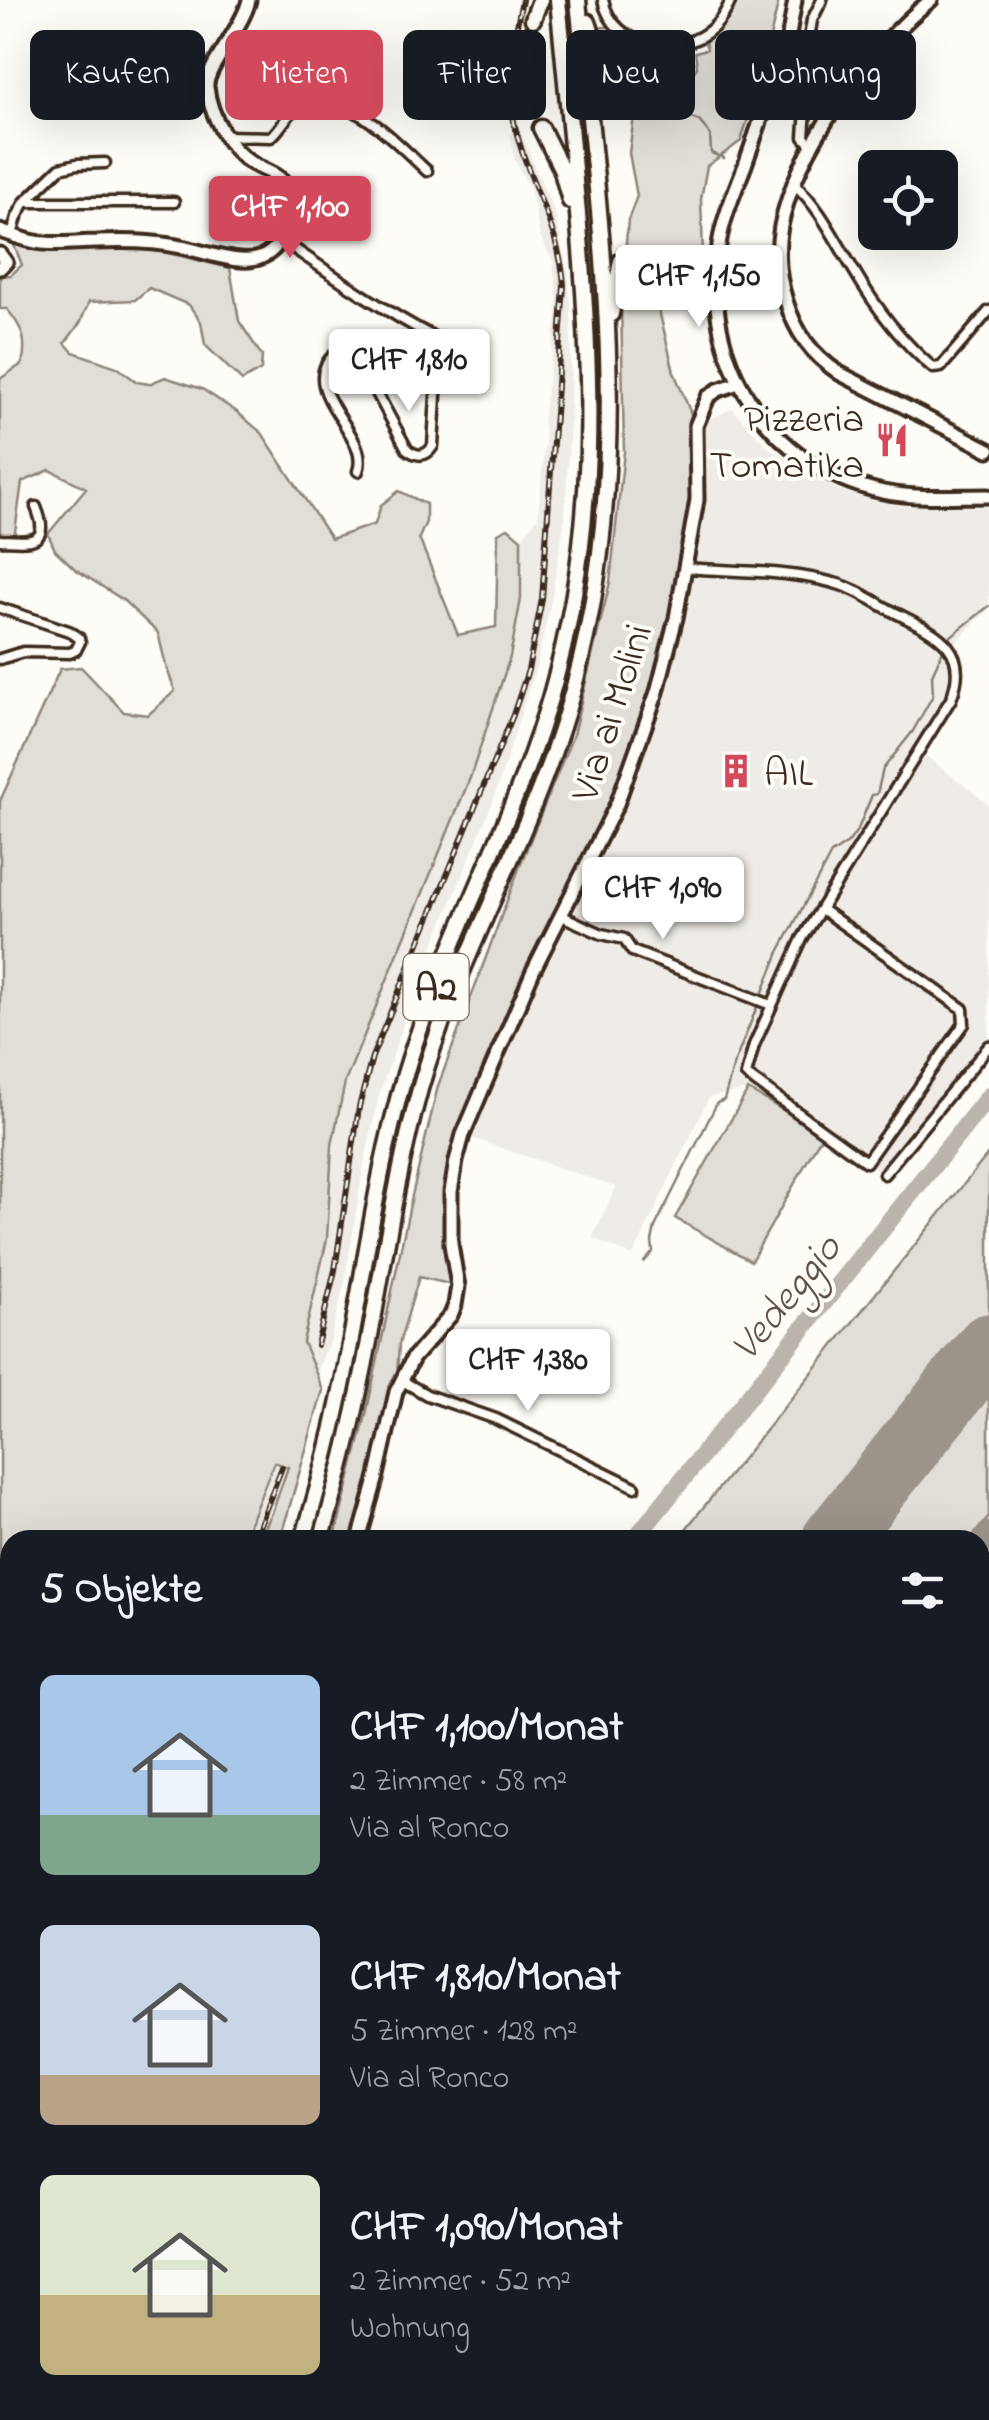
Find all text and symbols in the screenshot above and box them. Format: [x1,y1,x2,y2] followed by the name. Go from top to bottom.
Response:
[30,30,205,120] chip: Kaufen
[225,30,383,120] chip: Mieten
[403,30,546,120] chip: Filter
[566,30,695,120] chip: Neu
[715,30,916,120] chip: Wohnung
[858,150,958,250] map controls
[858,150,958,250] button: locate
[176,176,404,261] pin: CHF 1,100
[231,185,349,232] text: CHF 1,100
[585,245,813,330] pin: CHF 1,150
[638,254,760,301] text: CHF 1,150
[295,329,523,414] pin: CHF 1,810
[351,338,467,385] text: CHF 1,810
[709,392,864,497] place label: Pizzeria Tomatika
[873,421,911,459] restaurant icon: Pizzeria Tomatika
[558,617,671,811] street label: Via ai Molini
[764,746,813,805] place label: AIL
[717,752,755,790] building icon: AIL
[549,857,777,942] pin: CHF 1,090
[604,866,722,913] text: CHF 1,090
[404,954,468,1020] road number: A2
[717,1221,859,1376] water label: Vedeggio
[414,1329,642,1414] pin: CHF 1,380
[468,1338,588,1385] text: CHF 1,380
[40,1560,202,1621] text: 5 Objekte
[895,1563,950,1618] icon: filters
[350,1698,623,1759] text: CHF 1,100/Monat
[120,1715,240,1835] icon: home
[350,1759,567,1806] text: 2 Zimmer · 58 m²
[350,1806,509,1853] text: Via al Ronco
[350,1948,621,2009] text: CHF 1,810/Monat
[120,1965,240,2085] icon: home
[350,2009,577,2056] text: 5 Zimmer · 128 m²
[350,2056,509,2103] text: Via al Ronco
[350,2198,623,2259] text: CHF 1,090/Monat
[120,2215,240,2335] icon: home
[350,2259,571,2306] text: 2 Zimmer · 52 m²
[350,2306,470,2353] text: Wohnung

